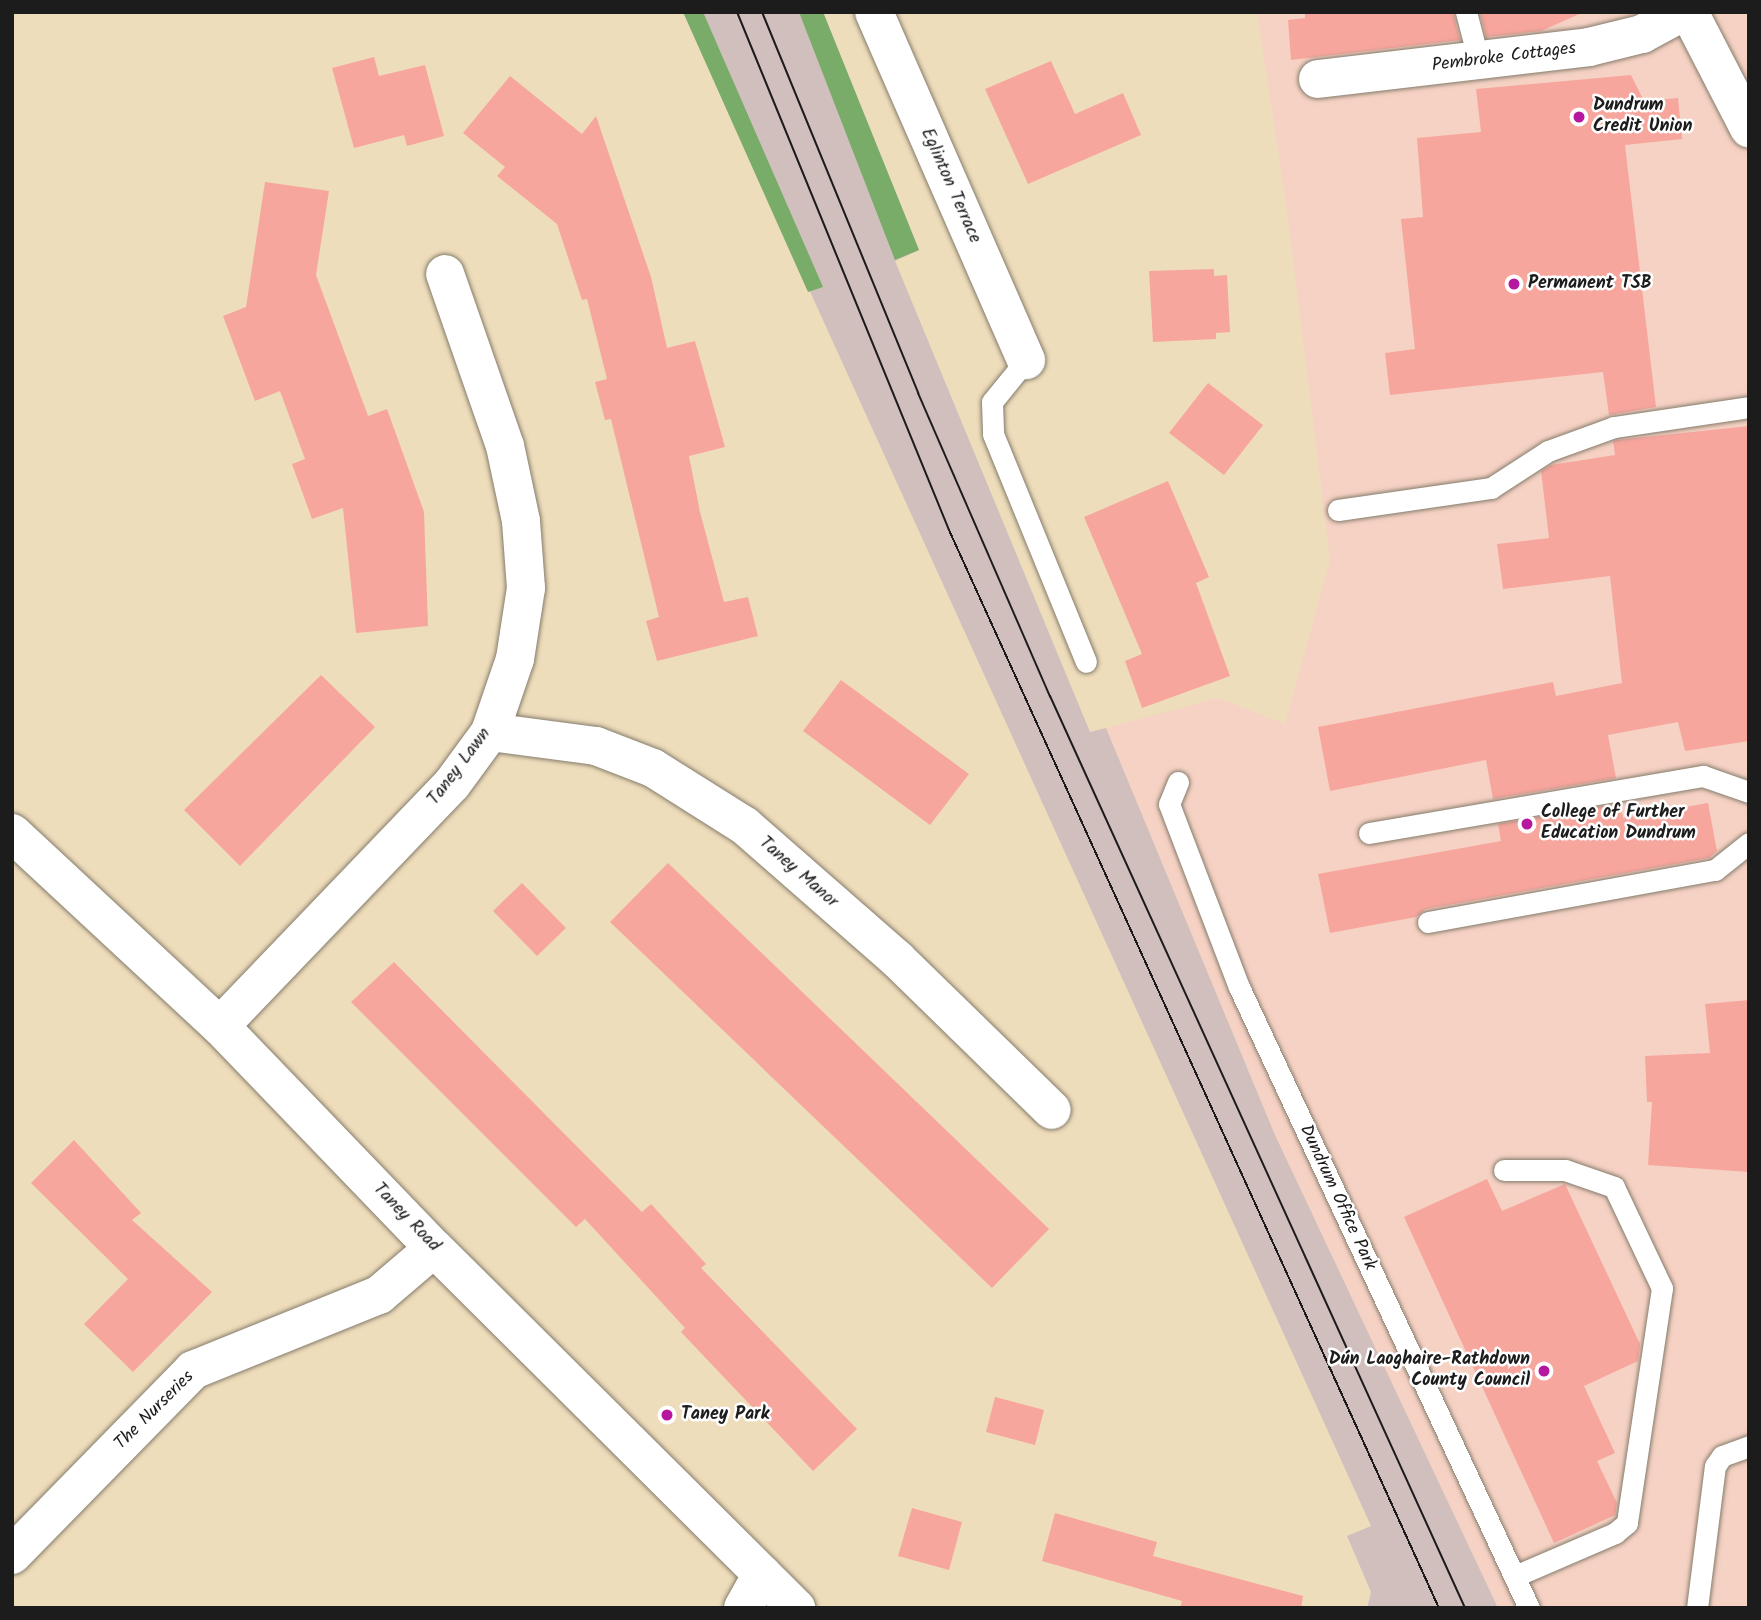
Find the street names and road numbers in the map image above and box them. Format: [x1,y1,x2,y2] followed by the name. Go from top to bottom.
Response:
[1431,38,1577,78] street label: Pembroke Cottages
[915,125,985,247] street label: Eglinton Terrace
[424,724,496,810] street label: Taney Lawn
[754,833,842,913] street label: Taney Manor
[1294,1122,1380,1274] street label: Dundrum Office Park
[368,1179,444,1257] street label: Taney Road
[111,1367,199,1455] street label: The Nurseries

